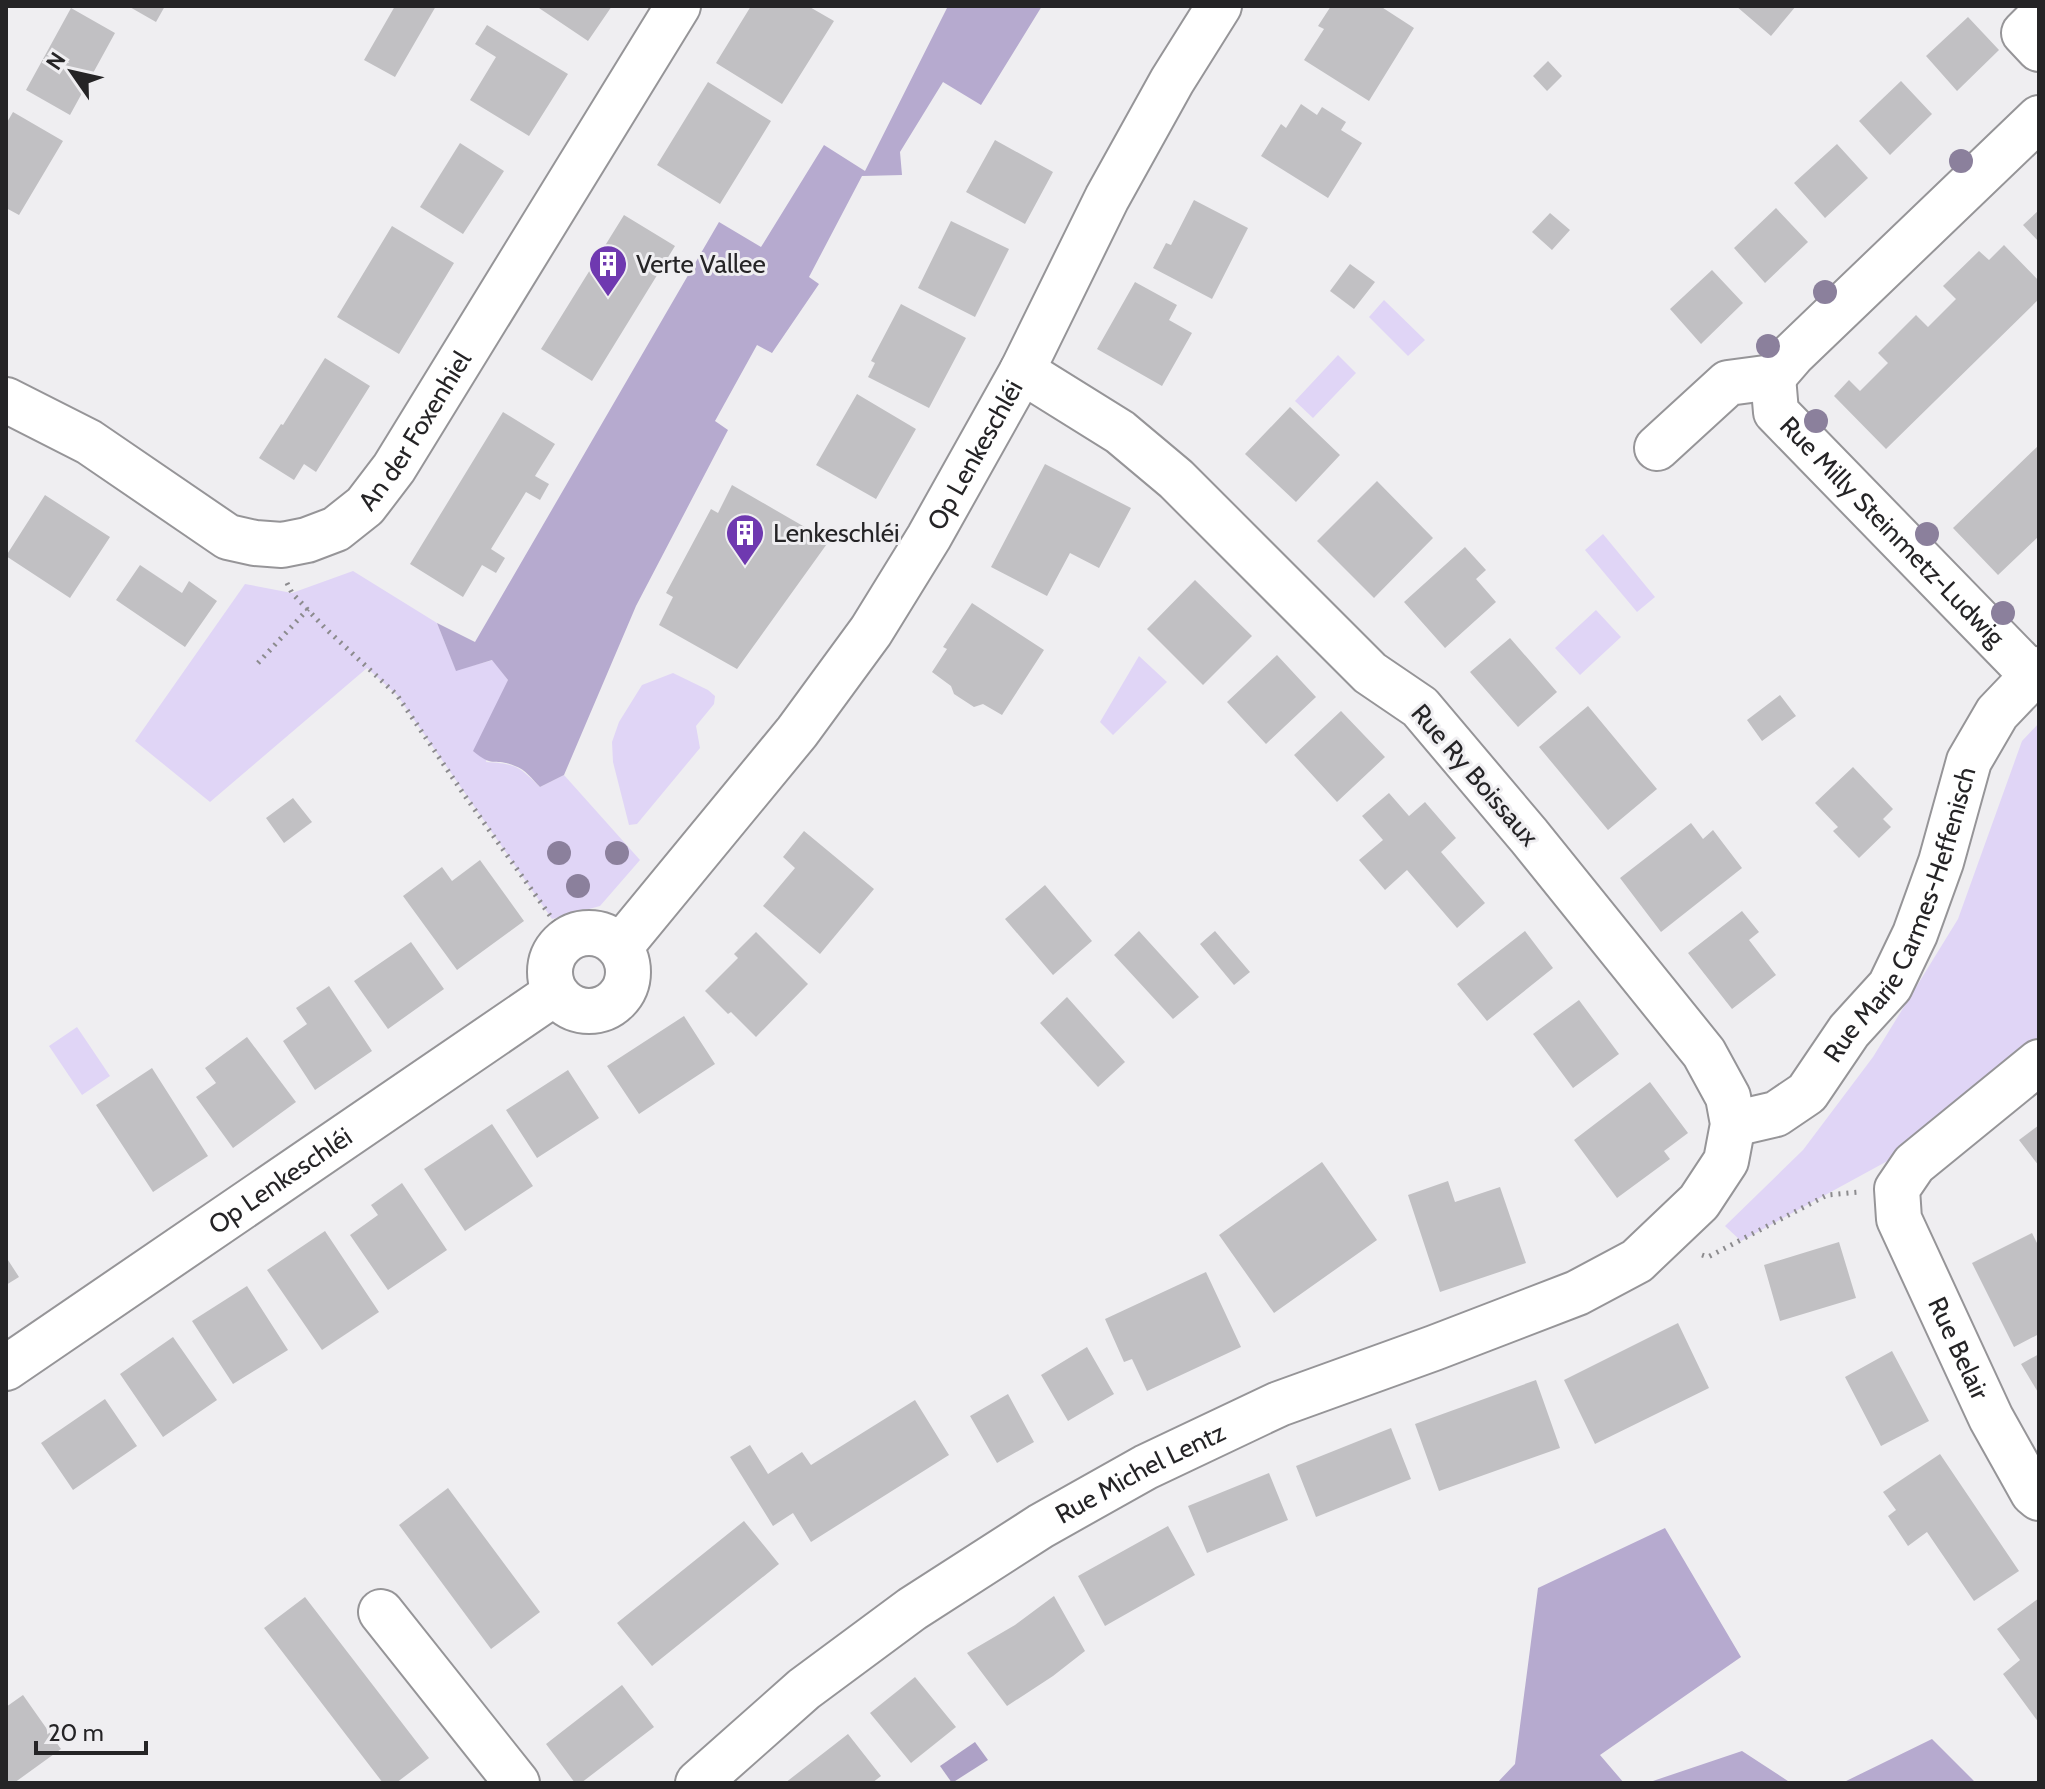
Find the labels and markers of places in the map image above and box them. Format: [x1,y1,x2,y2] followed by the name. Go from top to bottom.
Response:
[587,243,629,298] building icon: Verte Vallee
[636,248,766,280] place label: Verte Vallee
[724,512,766,567] building icon: Lenkeschléi
[773,517,900,549] place label: Lenkeschléi

